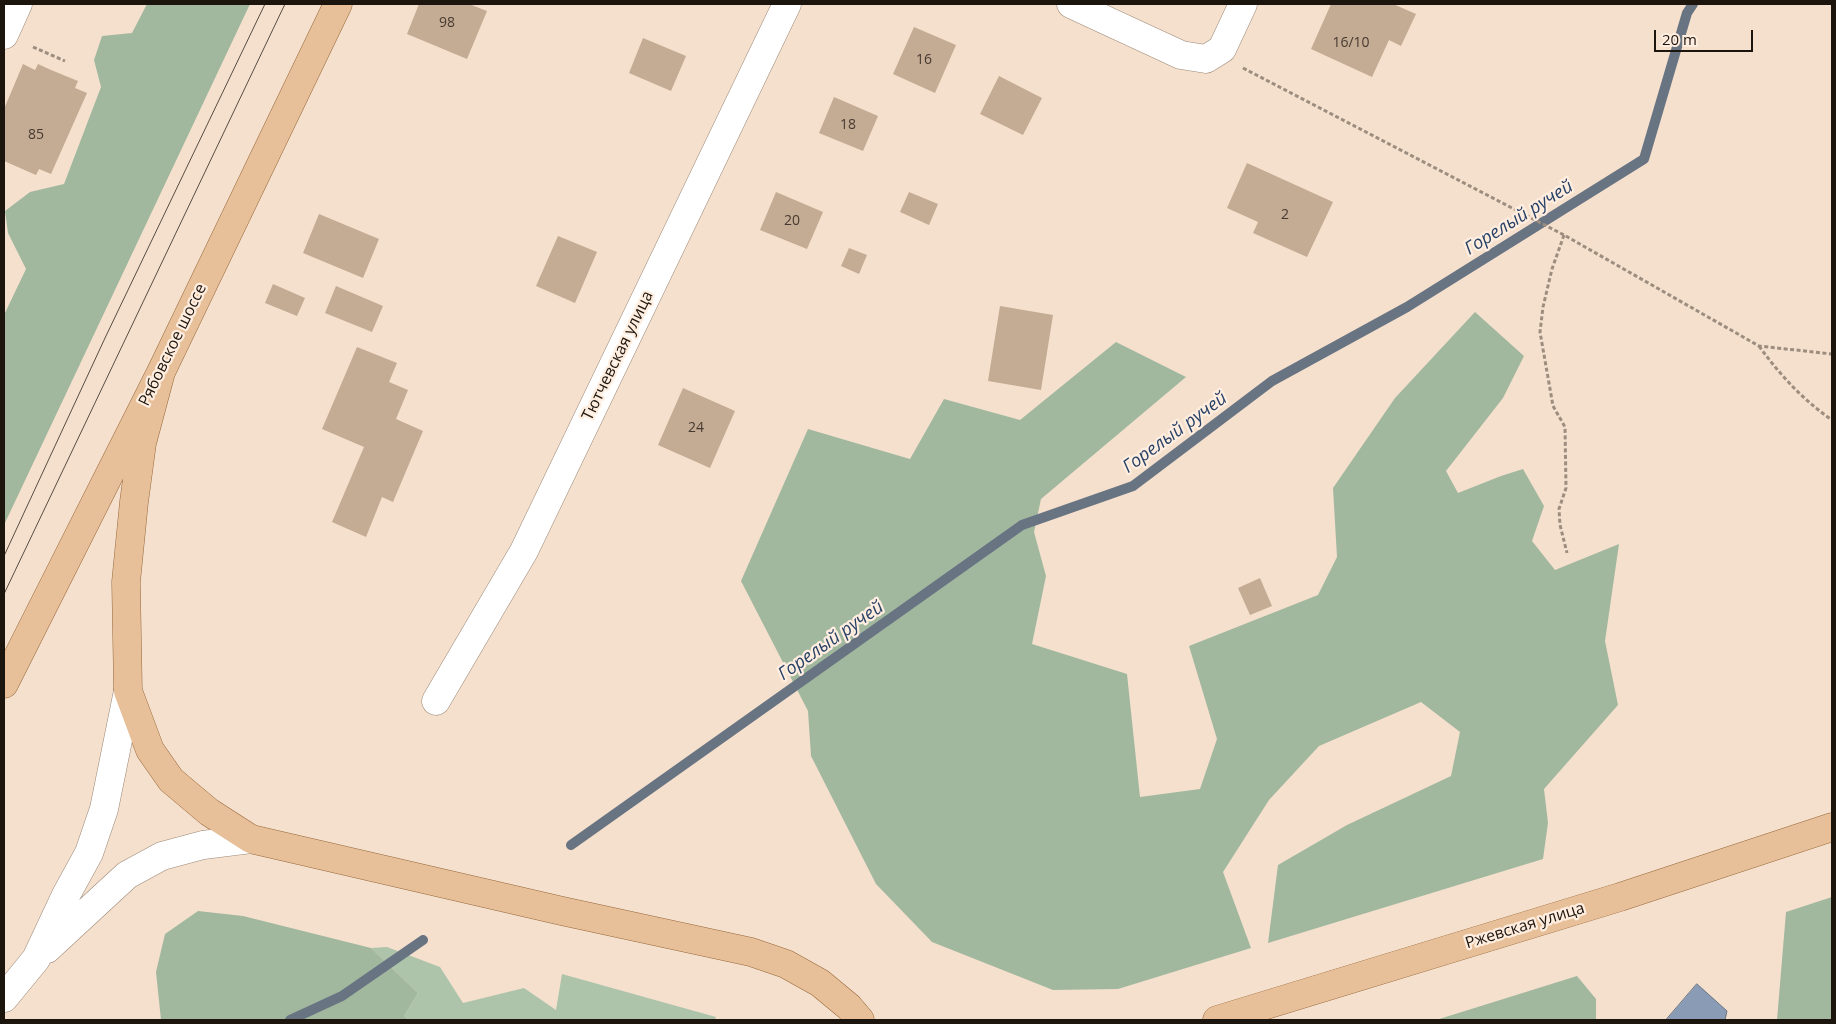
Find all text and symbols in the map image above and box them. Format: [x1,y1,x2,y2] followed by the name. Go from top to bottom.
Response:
[439,15,455,31] house number: 98
[1656,20,1755,52] scale bar
[1662,29,1697,49] text: 20 m
[1332,35,1370,51] house number: 16/10
[916,52,932,68] house number: 16
[840,117,856,133] house number: 18
[28,127,44,143] house number: 85
[1461,176,1577,260] water label: Горелый ручей
[1281,207,1289,223] house number: 2
[784,213,800,229] house number: 20
[135,281,211,409] street label: Рябовское шоссе
[578,288,658,424] street label: Тютчевская улица
[1119,388,1231,478] water label: Горелый ручей
[688,420,704,436] house number: 24
[774,597,888,685] water label: Горелый ручей
[1463,899,1587,953] street label: Ржевская улица

